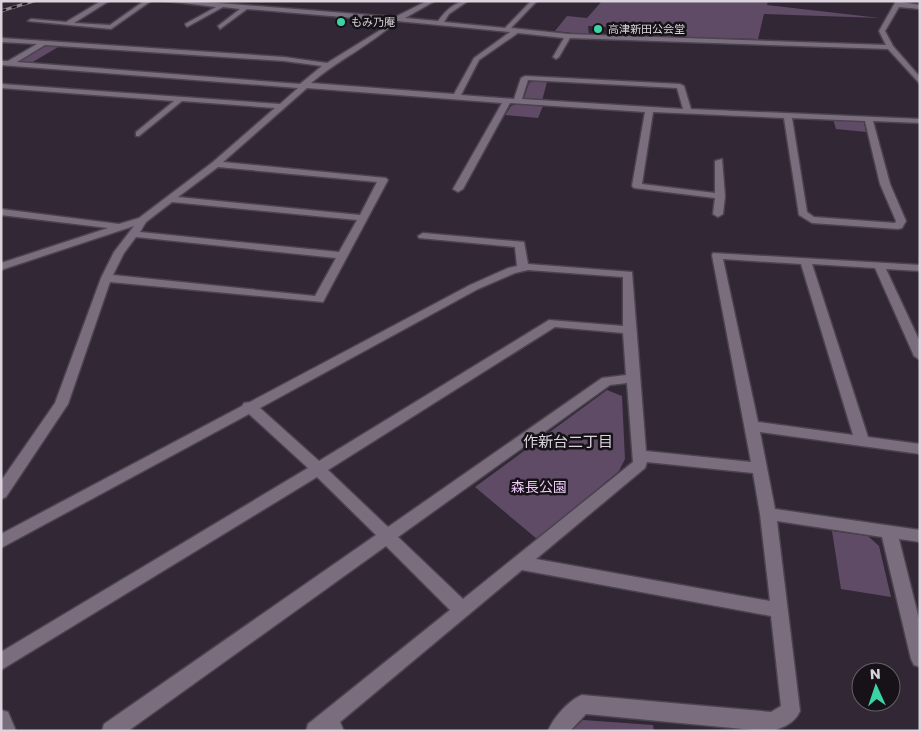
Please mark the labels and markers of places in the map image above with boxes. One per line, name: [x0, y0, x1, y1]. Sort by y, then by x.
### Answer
place label: もみ乃庵: [351, 14, 395, 30]
marker: もみ乃庵: [335, 16, 347, 28]
place label: 高津新田公会堂: [608, 21, 685, 37]
marker: 高津新田公会堂: [592, 23, 604, 35]

